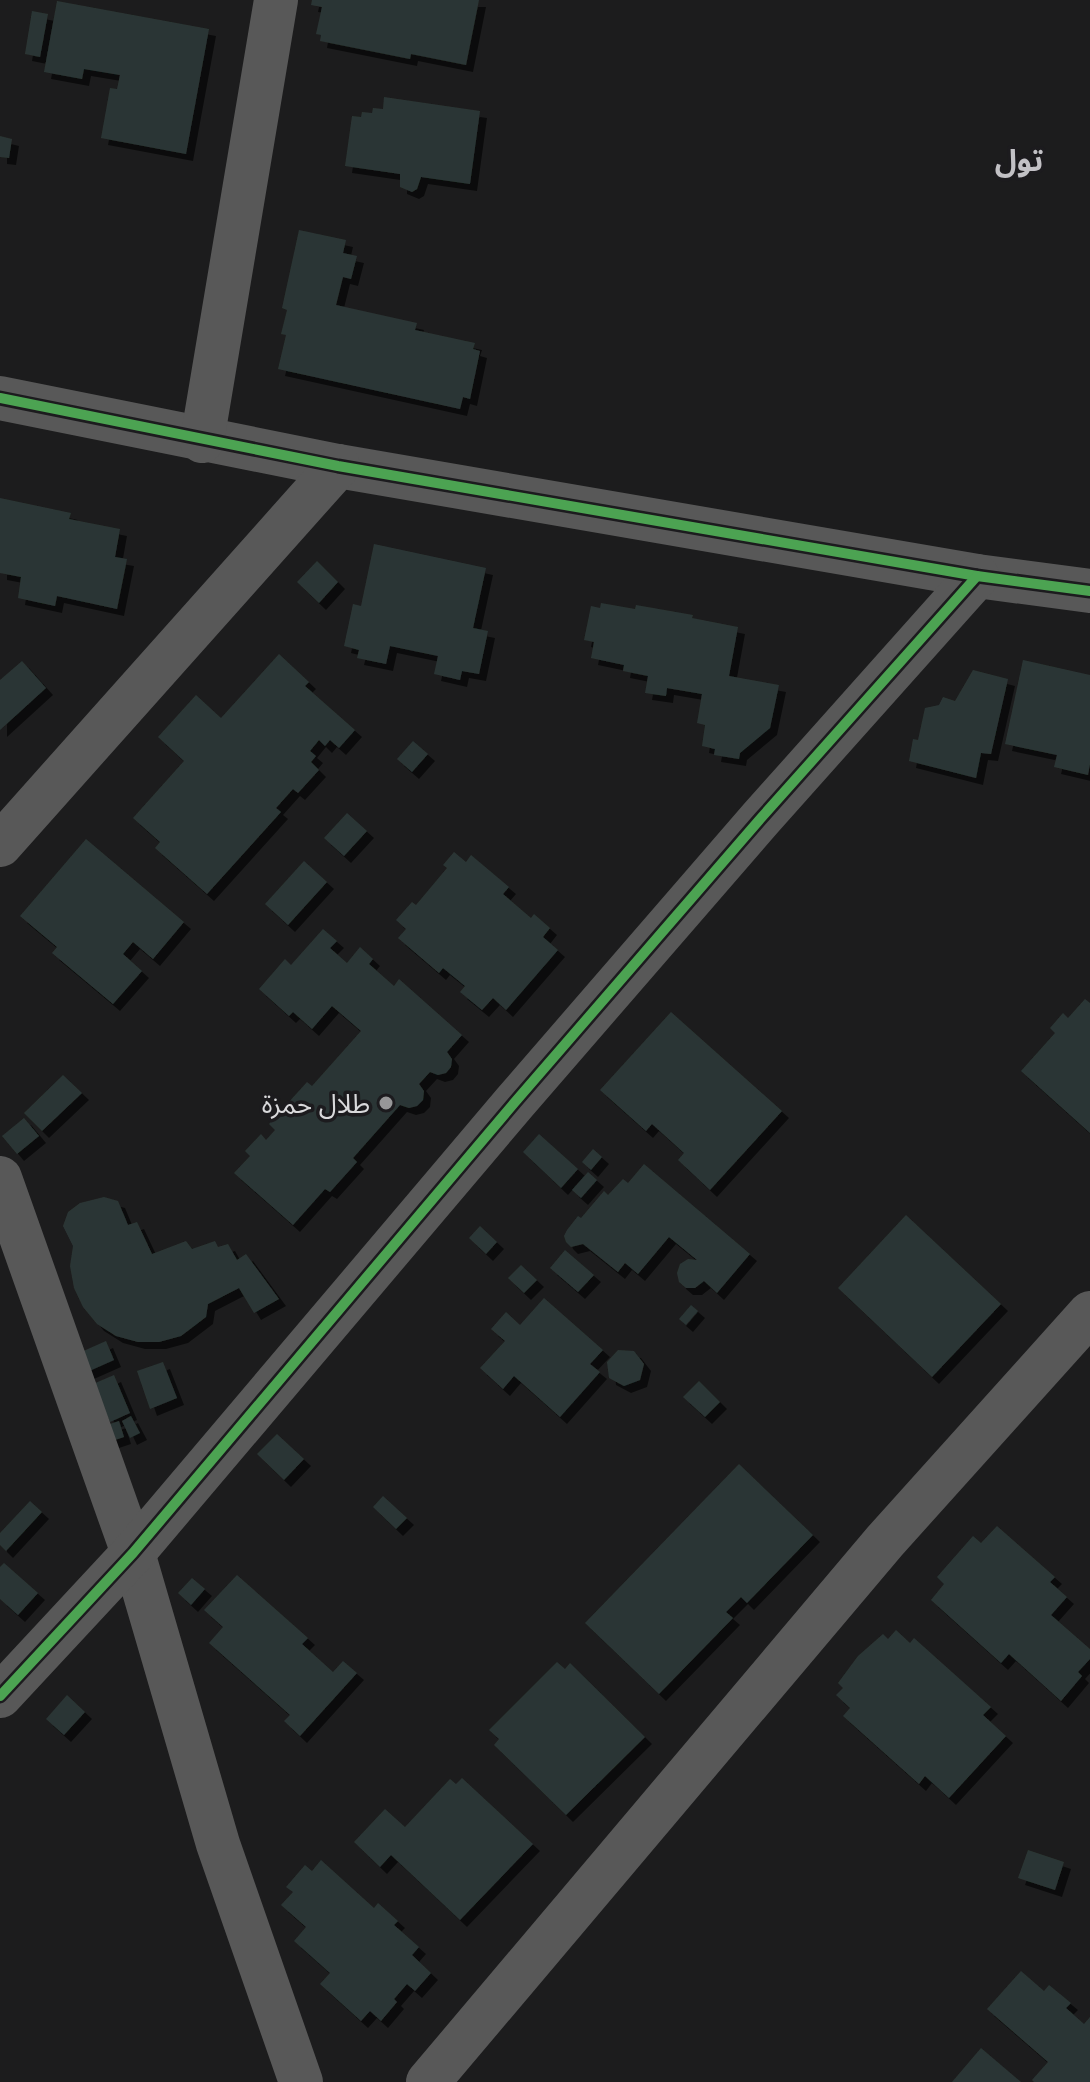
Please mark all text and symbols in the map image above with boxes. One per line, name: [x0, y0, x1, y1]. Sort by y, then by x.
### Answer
district label: تول: [995, 139, 1044, 180]
place label: طلال حمزة: [262, 1085, 370, 1121]
marker: طلال حمزة: [377, 1094, 395, 1112]

